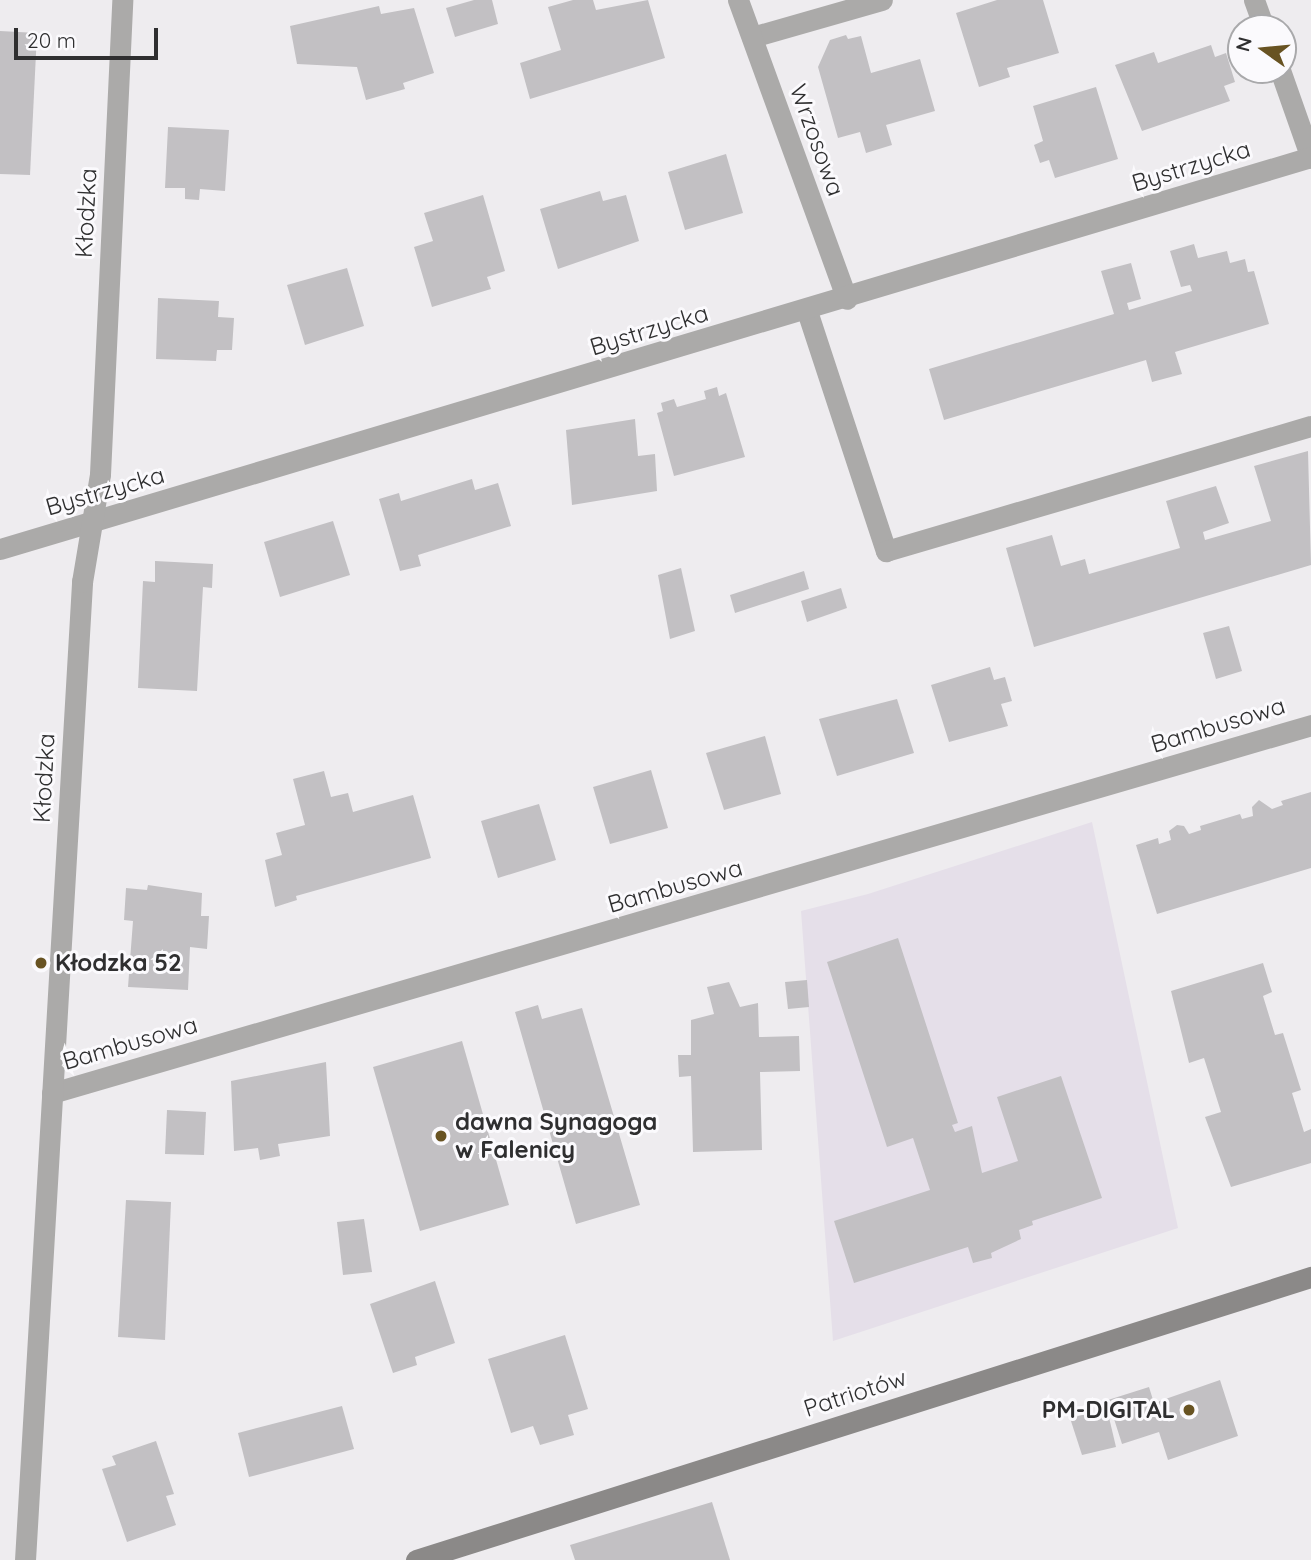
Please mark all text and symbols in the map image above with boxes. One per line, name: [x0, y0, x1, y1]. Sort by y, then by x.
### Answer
scale bar: [18, 14, 161, 58]
north arrow: [1227, 14, 1297, 84]
text: 20 m: [27, 27, 76, 53]
text: N: [1230, 34, 1257, 54]
street label: Wrzosowa: [784, 80, 850, 200]
street label: Bystrzycka: [1128, 134, 1254, 198]
street label: Kłodzka: [69, 168, 103, 258]
street label: Bystrzycka: [586, 298, 712, 362]
street label: Bystrzycka: [42, 460, 168, 522]
street label: Bambusowa: [1147, 691, 1289, 759]
street label: Kłodzka: [27, 733, 61, 823]
street label: Bambusowa: [604, 853, 746, 919]
place label: Kłodzka 52: [55, 949, 182, 977]
marker: Kłodzka 52: [33, 955, 49, 971]
street label: Bambusowa: [59, 1010, 201, 1076]
place label: dawna Synagoga w Falenicy: [455, 1108, 657, 1164]
marker: dawna Synagoga w Falenicy: [433, 1128, 449, 1144]
street label: Patriotów: [800, 1363, 910, 1423]
place label: PM-DIGITAL: [1042, 1396, 1175, 1424]
marker: PM-DIGITAL: [1181, 1402, 1197, 1418]

